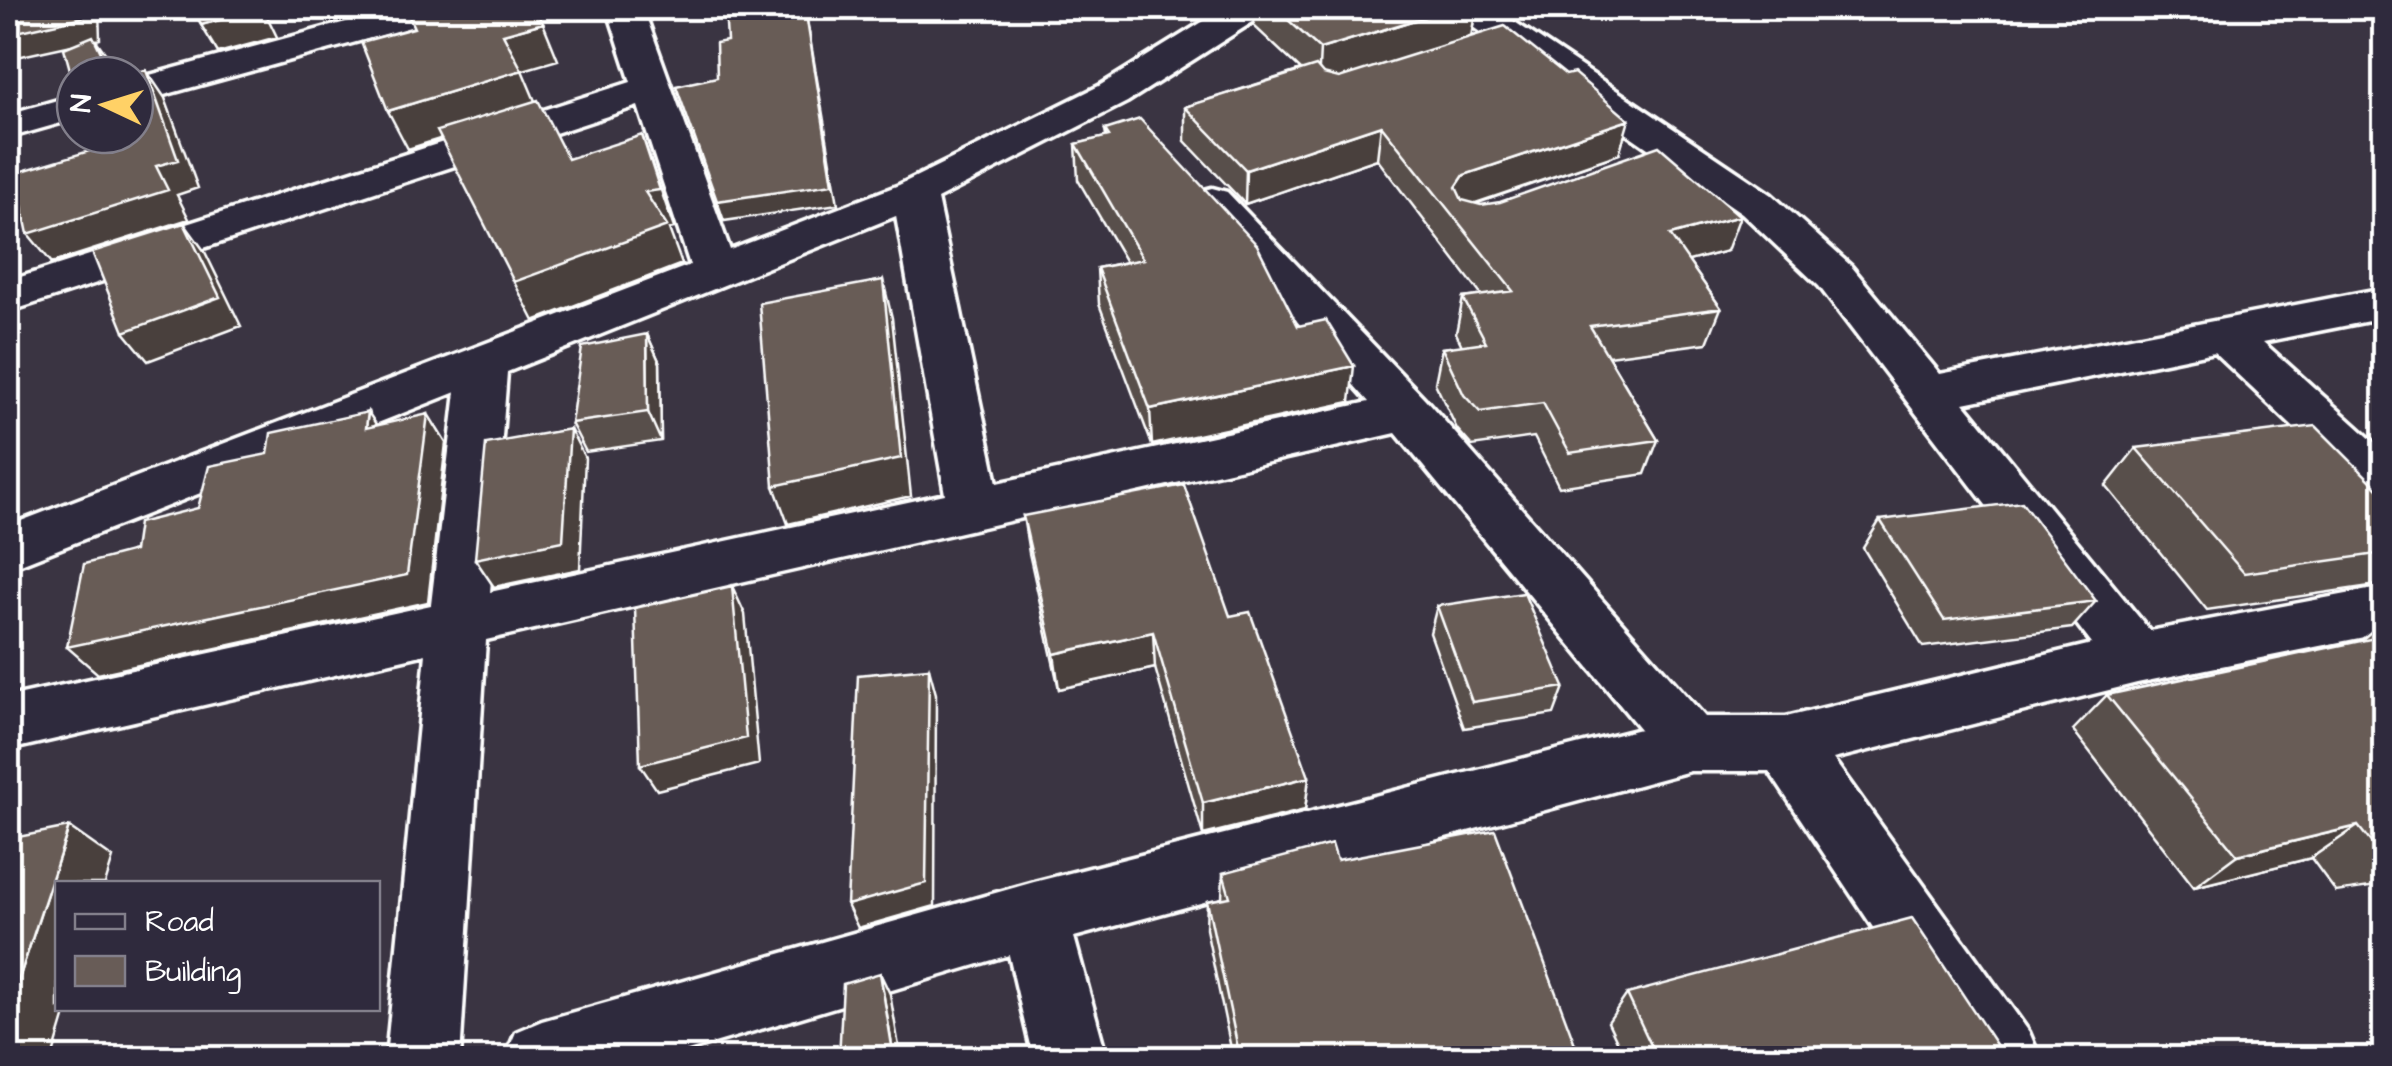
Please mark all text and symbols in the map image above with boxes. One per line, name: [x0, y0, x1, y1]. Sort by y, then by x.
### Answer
north arrow: [55, 55, 155, 155]
text: N: [61, 93, 102, 113]
legend: [55, 881, 380, 1011]
text: Road: [145, 901, 214, 943]
text: Building: [145, 951, 241, 994]

